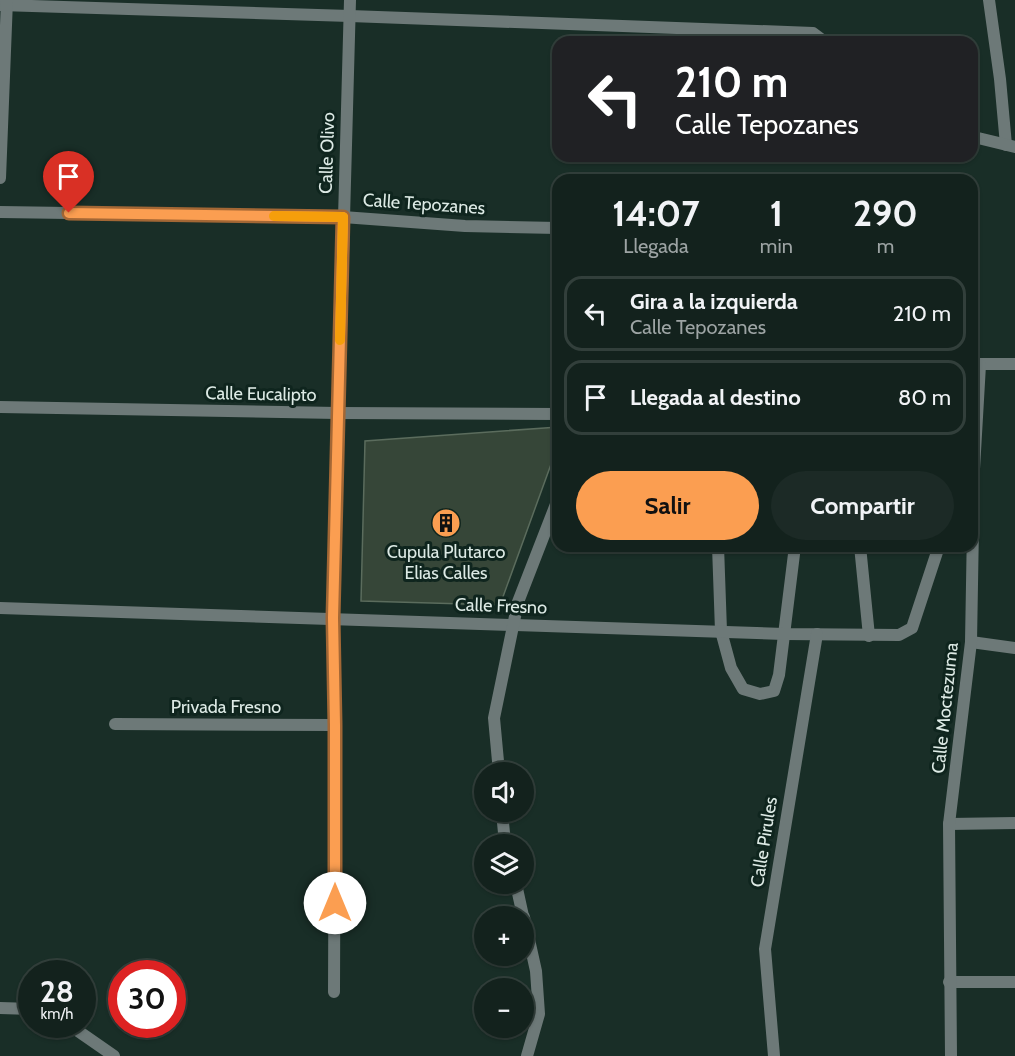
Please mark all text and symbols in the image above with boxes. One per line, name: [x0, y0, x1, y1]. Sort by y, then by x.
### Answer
text: 210 m: [675, 56, 788, 108]
icon: left: [576, 60, 654, 138]
text: Calle Tepozanes: [675, 108, 859, 141]
street label: Calle Olivo: [315, 112, 339, 194]
pin: [43, 151, 94, 213]
icon: arrive: [52, 160, 85, 193]
street label: Calle Tepozanes: [362, 189, 486, 219]
text: 14:07: [612, 191, 700, 235]
text: 1: [770, 191, 783, 235]
text: 290: [853, 191, 918, 235]
text: Llegada: [623, 234, 689, 258]
text: min: [760, 234, 793, 258]
text: m: [877, 234, 894, 258]
text: Gira a la izquierda: [630, 288, 798, 315]
icon: left: [579, 297, 612, 330]
text: 210 m: [893, 300, 951, 327]
text: Calle Tepozanes: [630, 315, 766, 339]
icon: arrive: [579, 381, 612, 414]
street label: Calle Eucalipto: [205, 382, 317, 406]
text: Llegada al destino: [630, 384, 801, 411]
text: 80 m: [898, 384, 951, 411]
button: Salir: [576, 471, 759, 540]
button: Compartir: [771, 471, 954, 540]
building icon: Cupula Plutarco Elias Calles: [430, 507, 462, 539]
place label: Cupula Plutarco Elias Calles: [387, 541, 505, 584]
street label: Calle Fresno: [455, 593, 547, 619]
street label: Calle Moctezuma: [927, 641, 963, 775]
street label: Privada Fresno: [171, 696, 281, 718]
map controls: [474, 762, 534, 1038]
button: sound: [474, 762, 534, 822]
street label: Calle Pirules: [746, 795, 782, 889]
button: layers: [474, 834, 534, 894]
position arrow: [303, 871, 367, 935]
button: +: [474, 906, 534, 966]
speed limit sign: 30: [108, 960, 186, 1038]
text: 28: [40, 973, 74, 1010]
button: −: [474, 978, 534, 1038]
text: km/h: [41, 1005, 73, 1023]

